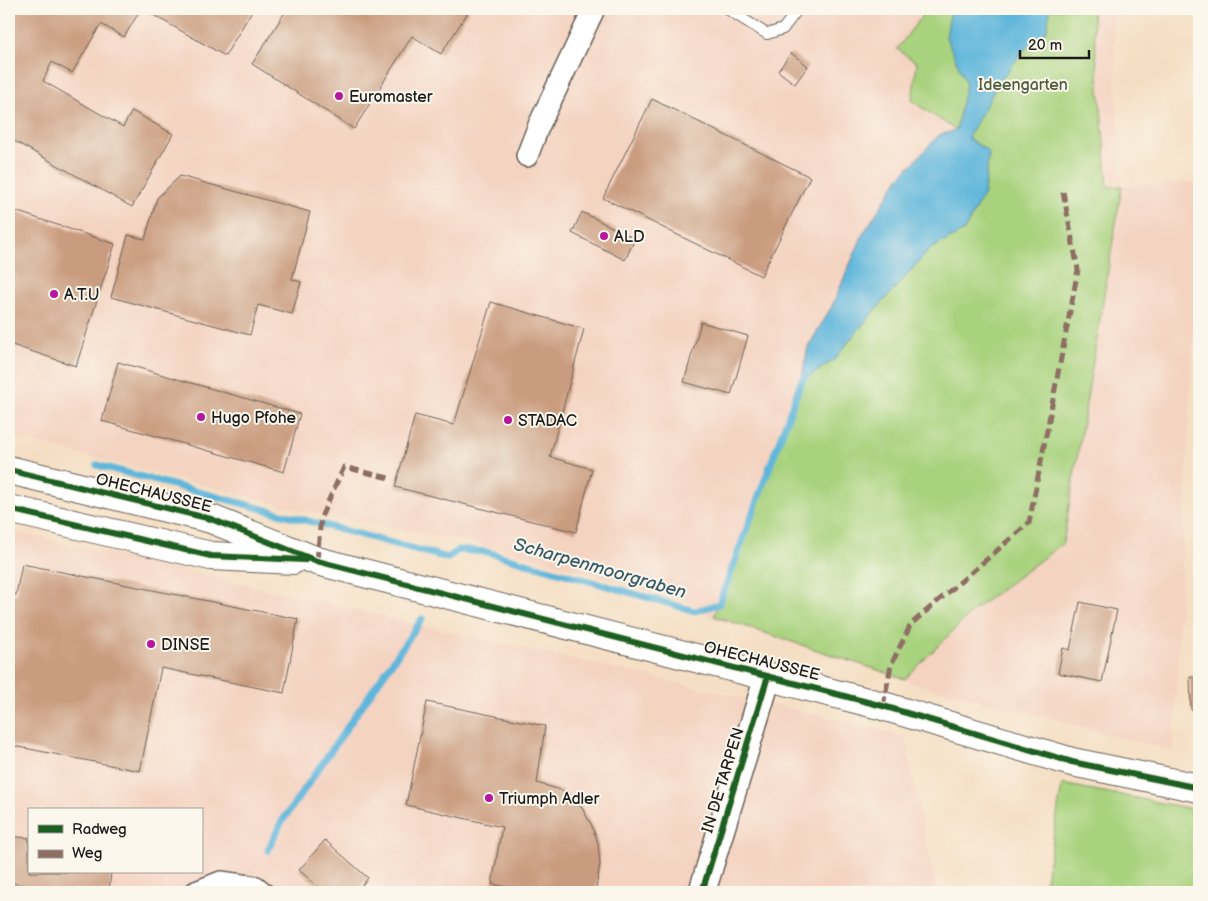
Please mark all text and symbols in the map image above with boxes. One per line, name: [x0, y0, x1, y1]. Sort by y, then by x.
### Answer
scale bar: [1020, 28, 1089, 60]
text: 20 m: [1028, 36, 1062, 55]
park label: Ideengarten: [978, 76, 1068, 95]
place label: Euromaster: [349, 88, 433, 107]
marker: Euromaster: [333, 90, 345, 102]
place label: ALD: [614, 228, 645, 247]
marker: ALD: [598, 230, 610, 242]
place label: A.T.U: [64, 286, 100, 305]
marker: A.T.U: [48, 288, 60, 300]
place label: Hugo Pfohe: [211, 409, 297, 428]
marker: Hugo Pfohe: [195, 411, 207, 423]
place label: STADAC: [518, 412, 577, 431]
marker: STADAC: [502, 414, 514, 426]
street label: OHECHAUSSEE: [94, 470, 214, 517]
water label: Scharpenmoorgraben: [511, 534, 689, 603]
place label: DINSE: [161, 636, 210, 655]
marker: DINSE: [145, 638, 157, 650]
street label: OHECHAUSSEE: [702, 638, 822, 685]
street label: IN DE TARPEN: [698, 725, 748, 835]
place label: Triumph Adler: [499, 790, 599, 809]
marker: Triumph Adler: [483, 792, 495, 804]
legend: [28, 808, 202, 874]
text: Radweg: [72, 820, 127, 839]
text: Weg: [72, 844, 102, 863]

